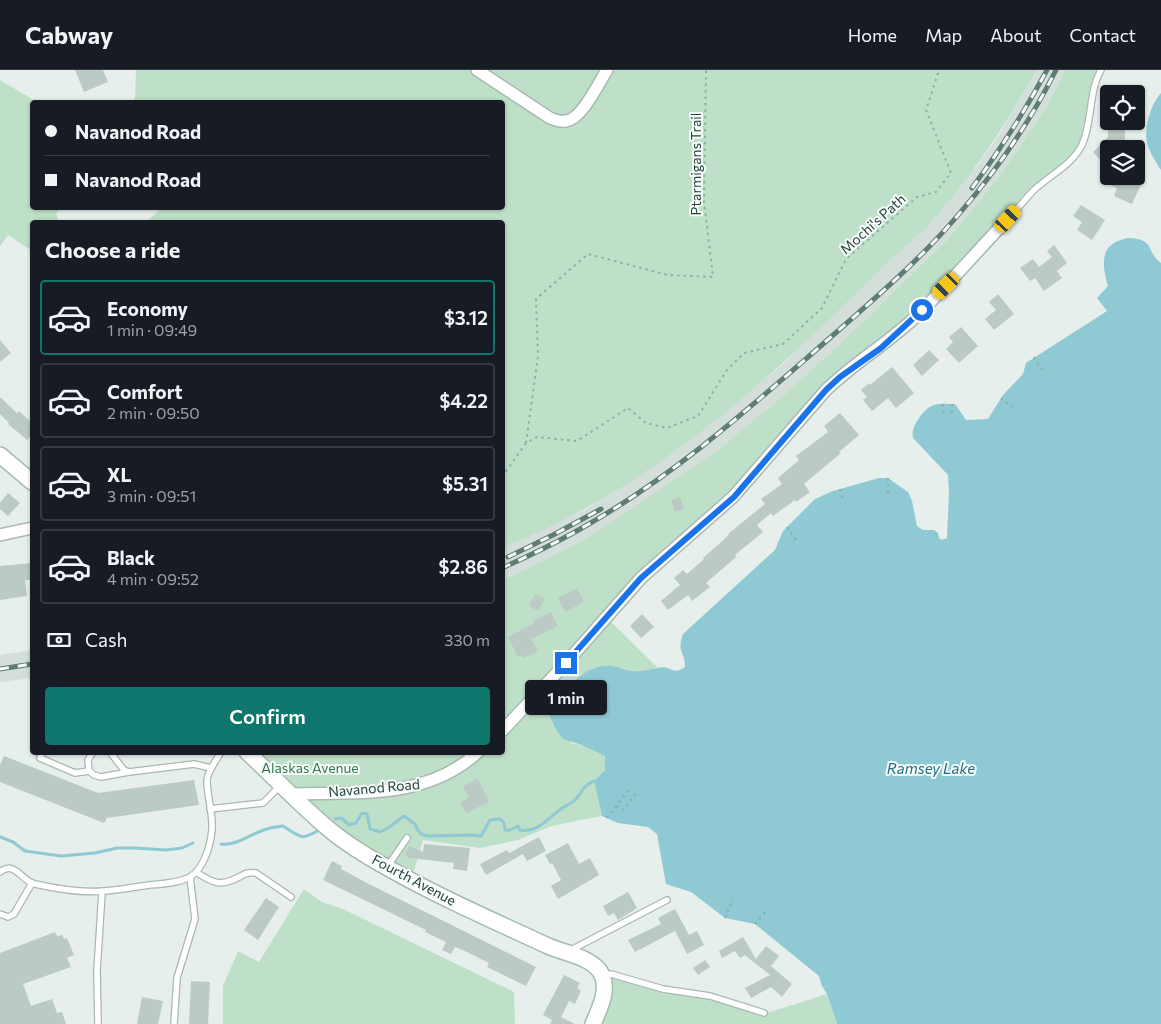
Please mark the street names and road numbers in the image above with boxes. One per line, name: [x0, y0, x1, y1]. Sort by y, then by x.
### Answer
street label: Ptarmigans Trail: [687, 113, 704, 215]
street label: Mochi's Path: [836, 190, 909, 257]
street label: Navanod Road: [327, 775, 420, 800]
street label: Fourth Avenue: [369, 850, 459, 909]

